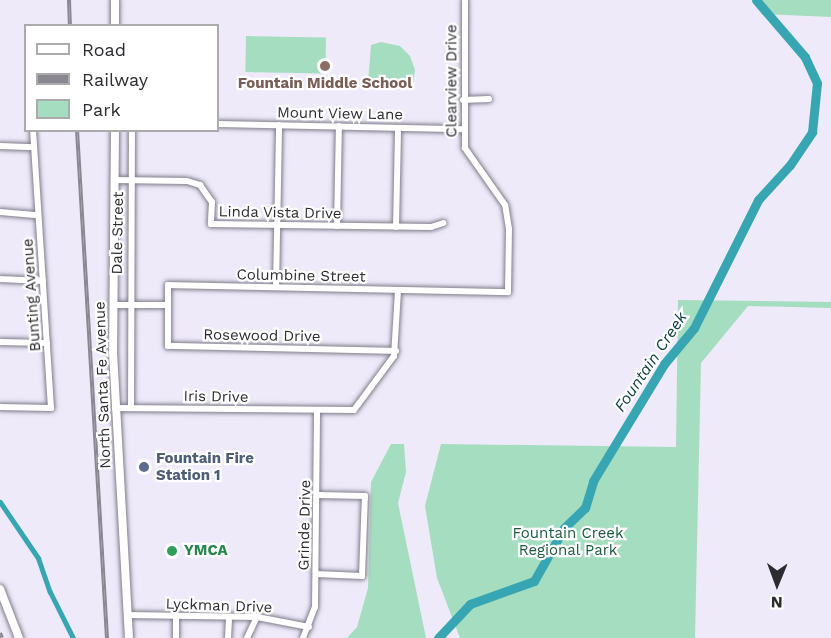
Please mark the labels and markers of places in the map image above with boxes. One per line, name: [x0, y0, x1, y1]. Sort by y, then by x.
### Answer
marker: Fountain Middle School: [318, 59, 332, 73]
place label: Fountain Middle School: [238, 75, 412, 93]
place label: Fountain Fire Station 1: [156, 449, 254, 484]
marker: Fountain Fire Station 1: [137, 460, 151, 474]
place label: YMCA: [184, 542, 228, 560]
marker: YMCA: [165, 544, 179, 558]

